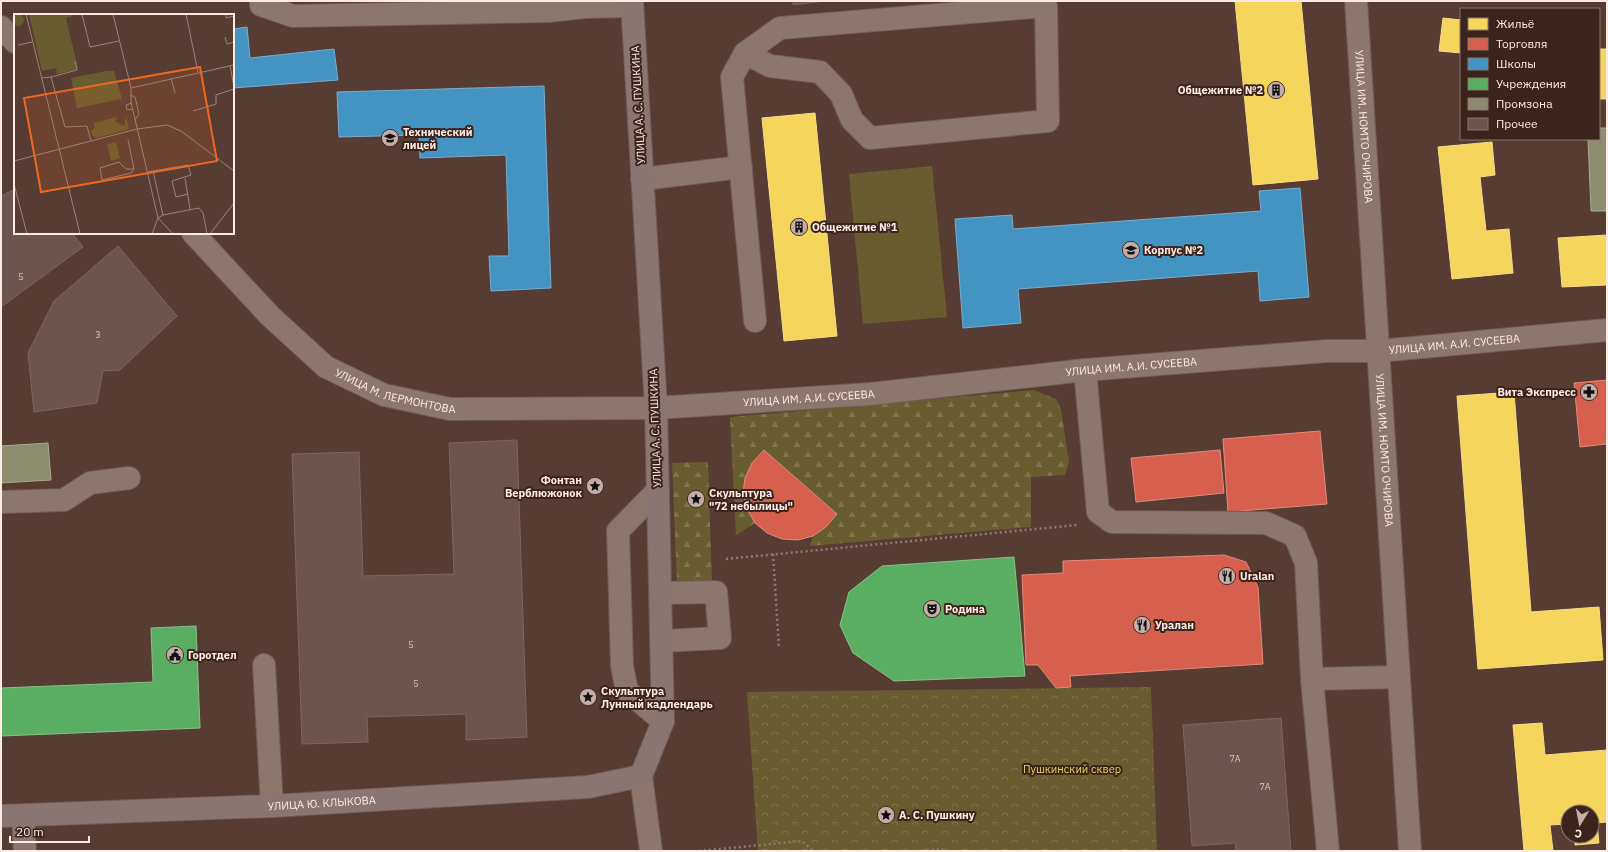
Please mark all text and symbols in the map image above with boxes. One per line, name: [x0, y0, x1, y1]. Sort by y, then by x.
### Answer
legend: [1460, 8, 1600, 140]
inset map: [14, 14, 234, 234]
text: Жильё: [1496, 16, 1535, 31]
text: Торговля: [1496, 36, 1547, 51]
street label: УЛИЦА А. С. ПУШКИНА: [628, 45, 648, 165]
street label: УЛИЦА ИМ. НОМТО ОЧИРОВА: [1352, 50, 1376, 204]
text: Школы: [1496, 56, 1536, 71]
text: Учреждения: [1496, 76, 1566, 91]
building icon: Общежитие №2: [1266, 80, 1286, 100]
place label: Общежитие №2: [1178, 83, 1263, 97]
text: Промзона: [1496, 96, 1553, 111]
text: Прочее: [1496, 116, 1538, 131]
place label: Технический лицей: [403, 125, 472, 152]
school or university icon: Технический лицей: [380, 128, 400, 148]
building icon: Общежитие №1: [789, 217, 809, 237]
place label: Общежитие №1: [812, 220, 898, 234]
school or university icon: Корпус №2: [1121, 240, 1141, 260]
place label: Корпус №2: [1144, 243, 1204, 257]
house number: 5: [18, 271, 24, 282]
house number: 3: [95, 329, 101, 340]
street label: УЛИЦА ИМ. А.И. СУСЕЕВА: [1388, 331, 1521, 357]
street label: УЛИЦА ИМ. А.И. СУСЕЕВА: [1065, 354, 1197, 379]
street label: УЛИЦА М. ЛЕРМОНТОВА: [333, 365, 456, 416]
street label: УЛИЦА А. С. ПУШКИНА: [646, 368, 664, 488]
street label: УЛИЦА ИМ. НОМТО ОЧИРОВА: [1373, 373, 1396, 527]
pharmacy icon: Вита Экспресс: [1579, 382, 1599, 402]
place label: Вита Экспресс: [1498, 385, 1576, 399]
street label: УЛИЦА ИМ. А.И. СУСЕЕВА: [743, 387, 875, 409]
place label: Фонтан Верблюжонок: [505, 473, 582, 500]
place icon: Фонтан Верблюжонок: [585, 476, 605, 496]
place label: Скульптура "72 небылицы": [709, 486, 793, 513]
place icon: Скульптура "72 небылицы": [686, 489, 706, 509]
restaurant icon: Uralan: [1217, 566, 1237, 586]
place label: Uralan: [1240, 569, 1274, 583]
theatre icon: Родина: [922, 599, 942, 619]
place label: Родина: [945, 602, 985, 616]
restaurant icon: Уралан: [1132, 615, 1152, 635]
place label: Уралан: [1155, 618, 1194, 632]
house number: 5: [408, 639, 414, 650]
public building icon: Горотдел: [165, 645, 185, 665]
place label: Горотдел: [188, 648, 237, 662]
house number: 5: [413, 678, 419, 689]
place label: Скульптура Лунный кадлендарь: [601, 684, 713, 711]
place icon: Скульптура Лунный кадлендарь: [578, 687, 598, 707]
house number: 7А: [1229, 753, 1241, 764]
park label: Пушкинский сквер: [1023, 762, 1121, 776]
house number: 7А: [1259, 781, 1271, 792]
street label: УЛИЦА Ю. КЛЫКОВА: [267, 793, 376, 813]
north arrow: [1560, 804, 1600, 844]
place icon: А. С. Пушкину: [876, 805, 896, 825]
place label: А. С. Пушкину: [899, 808, 975, 822]
scale bar: [10, 818, 89, 844]
text: 20 m: [16, 824, 44, 839]
text: С: [1574, 826, 1583, 841]

